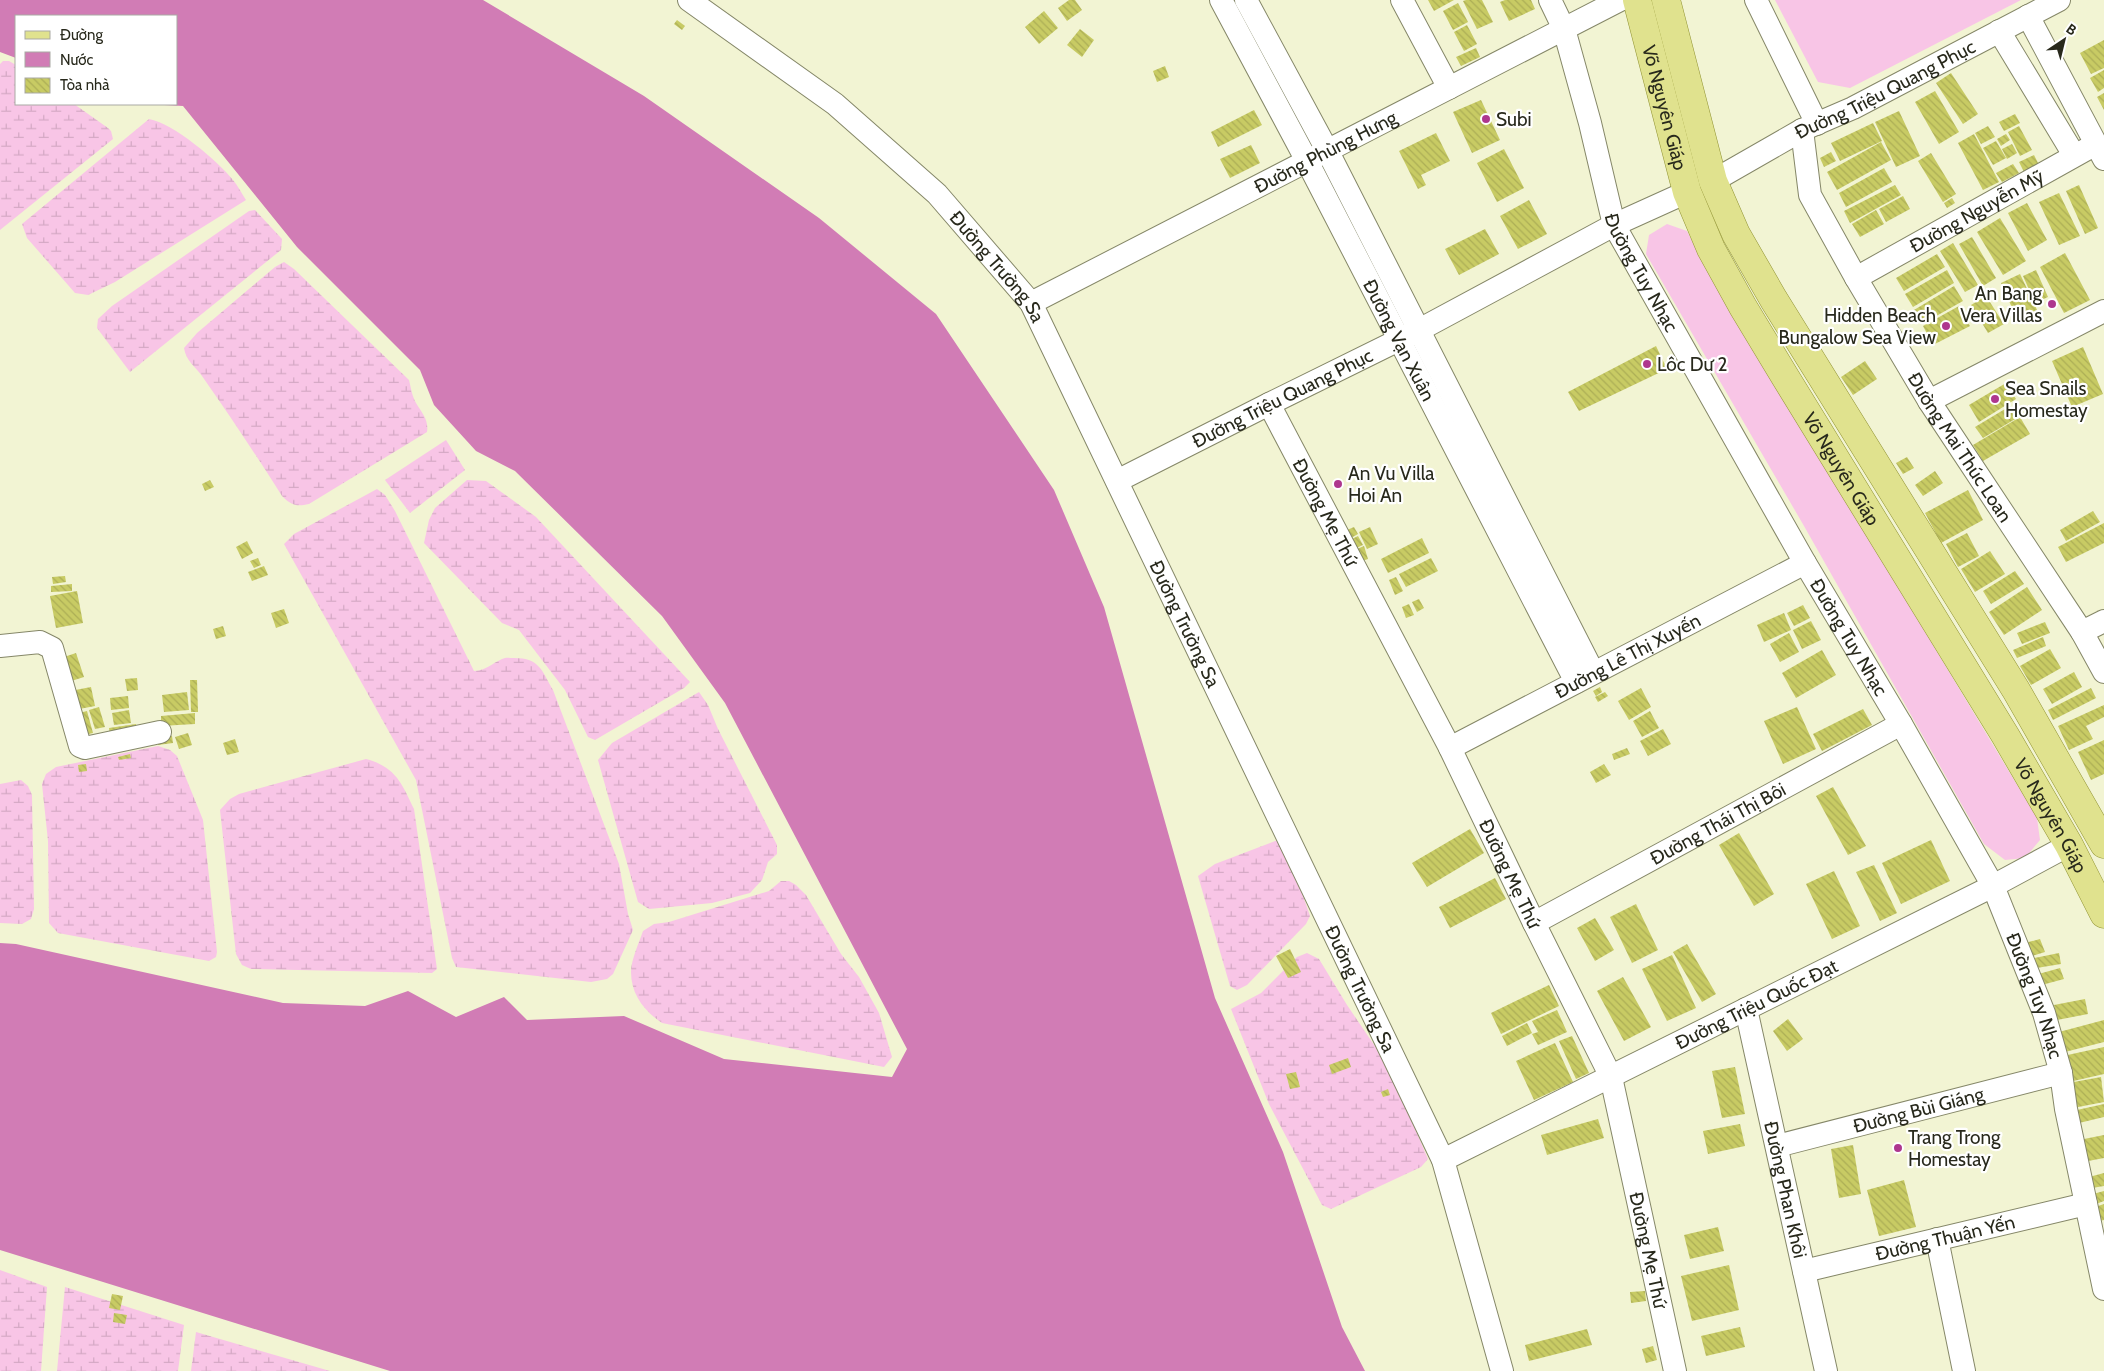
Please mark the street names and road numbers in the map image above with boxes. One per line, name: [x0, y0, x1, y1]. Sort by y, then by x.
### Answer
street label: Đường Triệu Quang Phục: [1790, 34, 1979, 143]
street label: Võ Nguyên Giáp: [1638, 43, 1692, 172]
street label: Đường Phùng Hưng: [1250, 105, 1401, 198]
street label: Đường Nguyễn Mỹ: [1905, 164, 2048, 257]
street label: Đường Trường Sa: [945, 206, 1050, 326]
street label: Đường Tuy Nhạc: [1600, 211, 1684, 336]
street label: Đường Vạn Xuân: [1358, 275, 1440, 405]
street label: Đường Triệu Quang Phục: [1188, 343, 1377, 453]
street label: Đường Mai Thúc Loan: [1903, 368, 2017, 526]
street label: Võ Nguyên Giáp: [1798, 408, 1885, 529]
street label: Đường Mẹ Thứ: [1288, 454, 1364, 571]
street label: Đường Trường Sa: [1145, 556, 1225, 691]
street label: Đường Tuy Nhạc: [1805, 574, 1893, 700]
street label: Đường Lê Thị Xuyến: [1551, 608, 1704, 703]
street label: Võ Nguyên Giáp: [2009, 754, 2093, 877]
street label: Đường Thái Thị Bôi: [1646, 777, 1790, 869]
street label: Đường Mẹ Thứ: [1474, 815, 1547, 934]
street label: Đường Trường Sa: [1320, 921, 1401, 1056]
street label: Đường Tuy Nhạc: [2001, 929, 2068, 1061]
street label: Đường Triệu Quốc Đạt: [1671, 954, 1842, 1054]
street label: Đường Bùi Giáng: [1851, 1082, 1987, 1137]
street label: Đường Phan Khôi: [1760, 1119, 1812, 1260]
street label: Đường Mẹ Thứ: [1625, 1190, 1673, 1312]
street label: Đường Thuận Yến: [1873, 1210, 2017, 1265]

